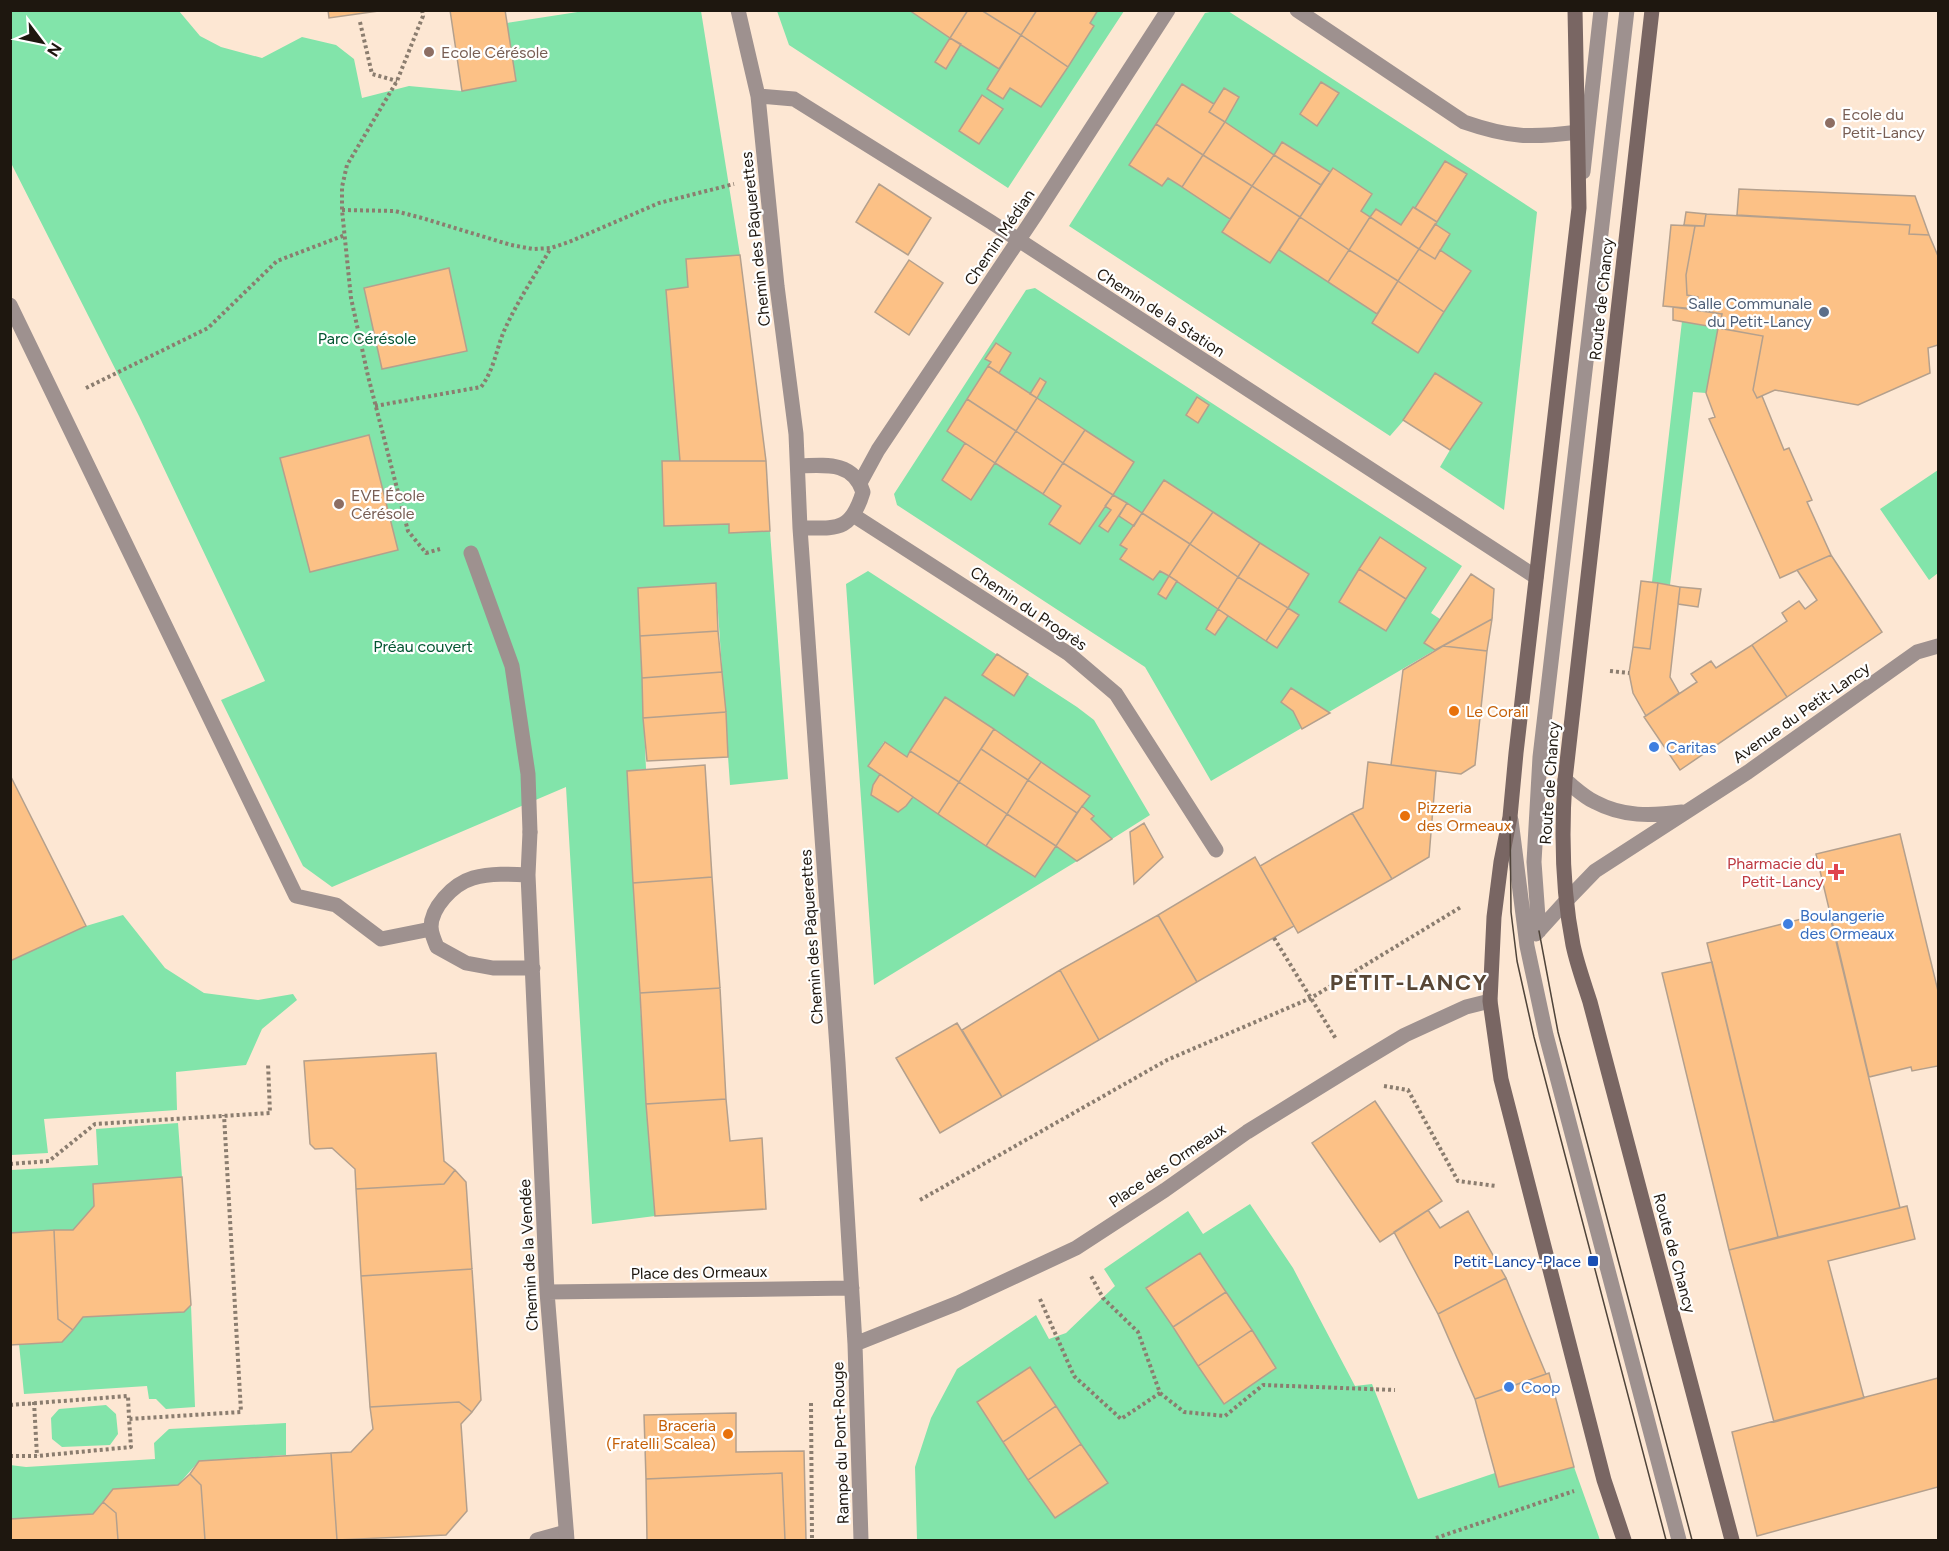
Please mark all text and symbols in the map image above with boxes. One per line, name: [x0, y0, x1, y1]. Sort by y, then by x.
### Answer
north arrow: [12, 12, 72, 72]
text: N: [43, 39, 66, 60]
place label: Ecole Cérésole: [441, 43, 548, 62]
marker: Ecole Cérésole: [422, 45, 436, 59]
place label: Ecole du Petit-Lancy: [1842, 105, 1925, 142]
marker: Ecole du Petit-Lancy: [1823, 116, 1837, 130]
street label: Chemin des Pâquerettes: [737, 151, 774, 327]
street label: Chemin Médian: [960, 186, 1039, 289]
street label: Route de Chancy: [1586, 236, 1617, 361]
street label: Chemin de la Station: [1093, 264, 1228, 361]
place label: Salle Communale du Petit-Lancy: [1688, 294, 1813, 331]
marker: Salle Communale du Petit-Lancy: [1817, 305, 1831, 319]
park label: Parc Cérésole: [318, 329, 417, 348]
place label: EVE École Cérésole: [351, 486, 425, 523]
marker: EVE École Cérésole: [332, 497, 346, 511]
street label: Chemin du Progrès: [967, 562, 1091, 654]
park label: Préau couvert: [373, 637, 473, 656]
street label: Avenue du Petit-Lancy: [1729, 658, 1874, 767]
place label: Le Corail: [1466, 702, 1529, 721]
marker: Le Corail: [1447, 704, 1461, 718]
street label: Route de Chancy: [1536, 720, 1563, 845]
place label: Caritas: [1666, 738, 1716, 757]
marker: Caritas: [1647, 740, 1661, 754]
place label: Pizzeria des Ormeaux: [1417, 798, 1512, 835]
marker: Pizzeria des Ormeaux: [1398, 809, 1412, 823]
street label: Chemin des Pâquerettes: [796, 849, 827, 1025]
place label: Pharmacie du Petit-Lancy: [1727, 854, 1825, 891]
marker: Pharmacie du Petit-Lancy: [1829, 865, 1843, 879]
place label: Boulangerie des Ormeaux: [1800, 906, 1895, 943]
marker: Boulangerie des Ormeaux: [1781, 917, 1795, 931]
district label: PETIT-LANCY: [1330, 969, 1488, 996]
street label: Place des Ormeaux: [1105, 1119, 1230, 1212]
street label: Chemin de la Vendée: [515, 1178, 542, 1331]
street label: Route de Chancy: [1649, 1191, 1700, 1316]
place label: Petit-Lancy-Place: [1453, 1252, 1581, 1271]
marker: Petit-Lancy-Place: [1586, 1254, 1600, 1268]
street label: Place des Ormeaux: [631, 1262, 768, 1283]
street label: Rampe du Pont-Rouge: [828, 1361, 853, 1525]
place label: Coop: [1521, 1378, 1561, 1397]
marker: Coop: [1502, 1380, 1516, 1394]
place label: Braceria (Fratelli Scalea): [606, 1416, 716, 1453]
marker: Braceria (Fratelli Scalea): [721, 1427, 735, 1441]

